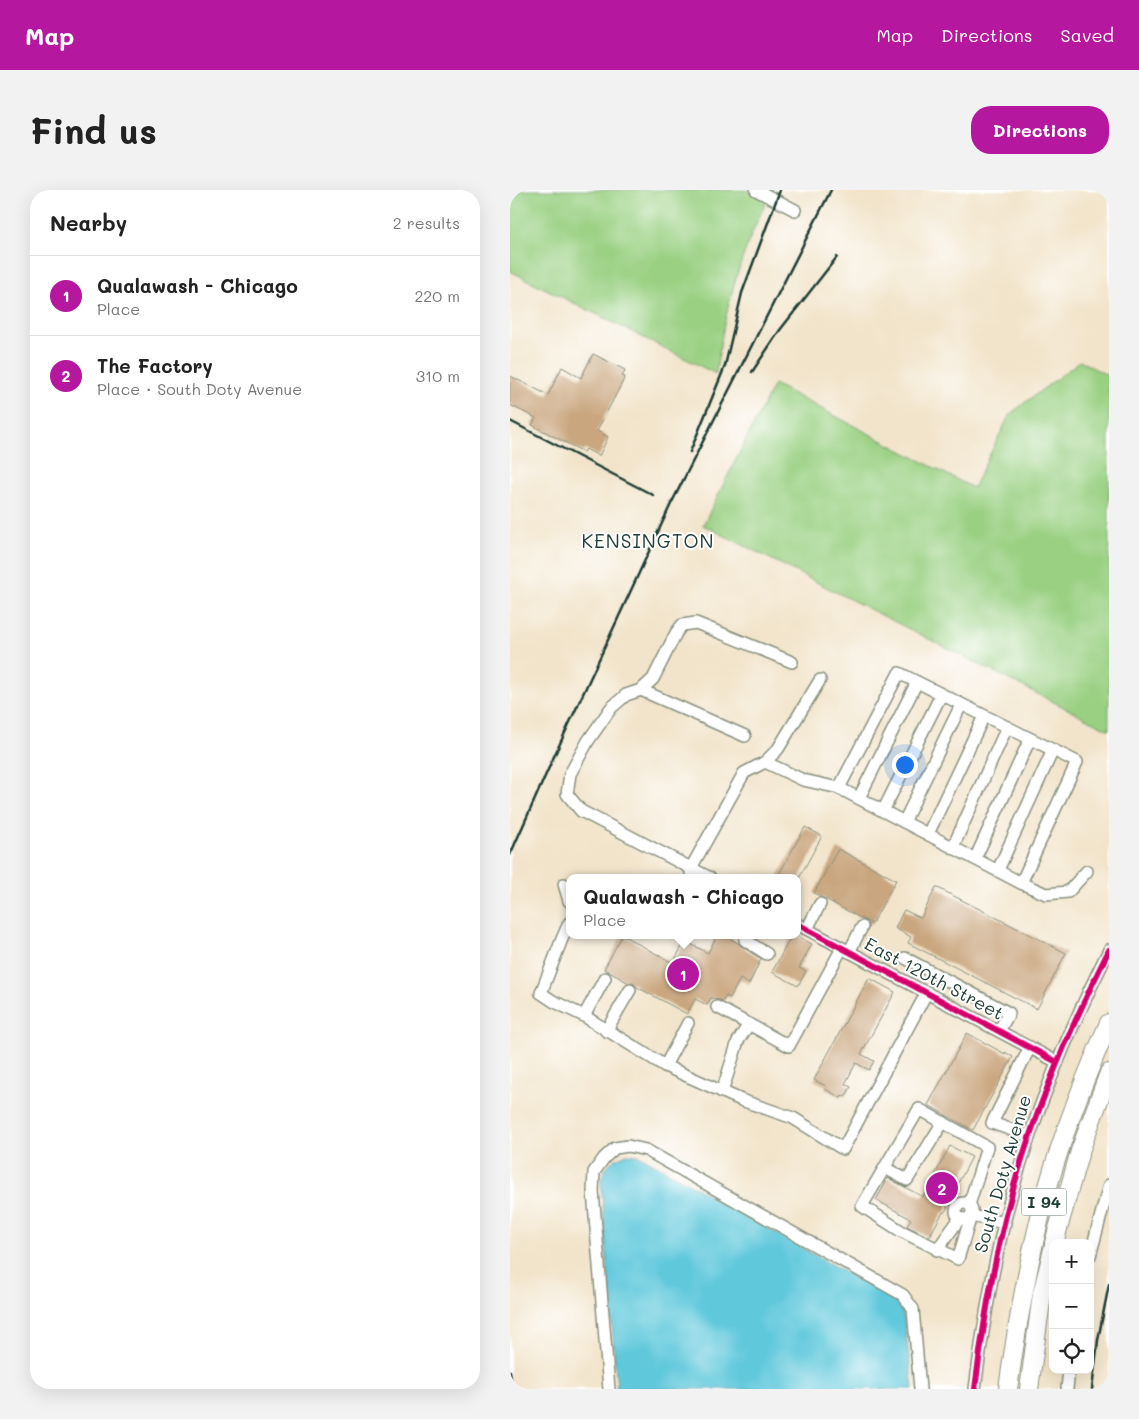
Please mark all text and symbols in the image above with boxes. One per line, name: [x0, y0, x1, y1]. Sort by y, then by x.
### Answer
text: Map: [25, 20, 74, 51]
text: Map: [876, 23, 913, 47]
text: Directions: [941, 23, 1033, 47]
text: Saved: [1061, 23, 1114, 47]
button: Directions: [971, 106, 1109, 154]
text: Find us: [30, 107, 157, 153]
text: Nearby: [50, 209, 127, 236]
text: 2 results: [393, 212, 460, 233]
text: Qualawash - Chicago: [97, 273, 298, 298]
text: 1: [62, 285, 70, 306]
text: 220 m: [414, 285, 460, 306]
text: Place: [97, 298, 140, 319]
text: The Factory: [97, 353, 213, 378]
text: 2: [62, 365, 70, 386]
text: 310 m: [416, 365, 460, 386]
text: Place · South Doty Avenue: [97, 378, 302, 399]
district label: KENSINGTON: [581, 528, 715, 553]
your location: [892, 752, 918, 778]
popup: [566, 874, 801, 939]
text: Qualawash - Chicago: [583, 884, 784, 909]
text: Place: [583, 909, 626, 930]
street label: East 120th Street: [861, 931, 1008, 1025]
pin: 1: [667, 955, 699, 993]
street label: South Doty Avenue: [968, 1092, 1036, 1255]
pin: 2: [926, 1169, 958, 1207]
road number: I 94: [1022, 1189, 1066, 1216]
map controls: [1049, 1239, 1094, 1374]
button: +: [1049, 1239, 1094, 1284]
button: −: [1049, 1284, 1094, 1329]
button: locate: [1049, 1329, 1094, 1374]

